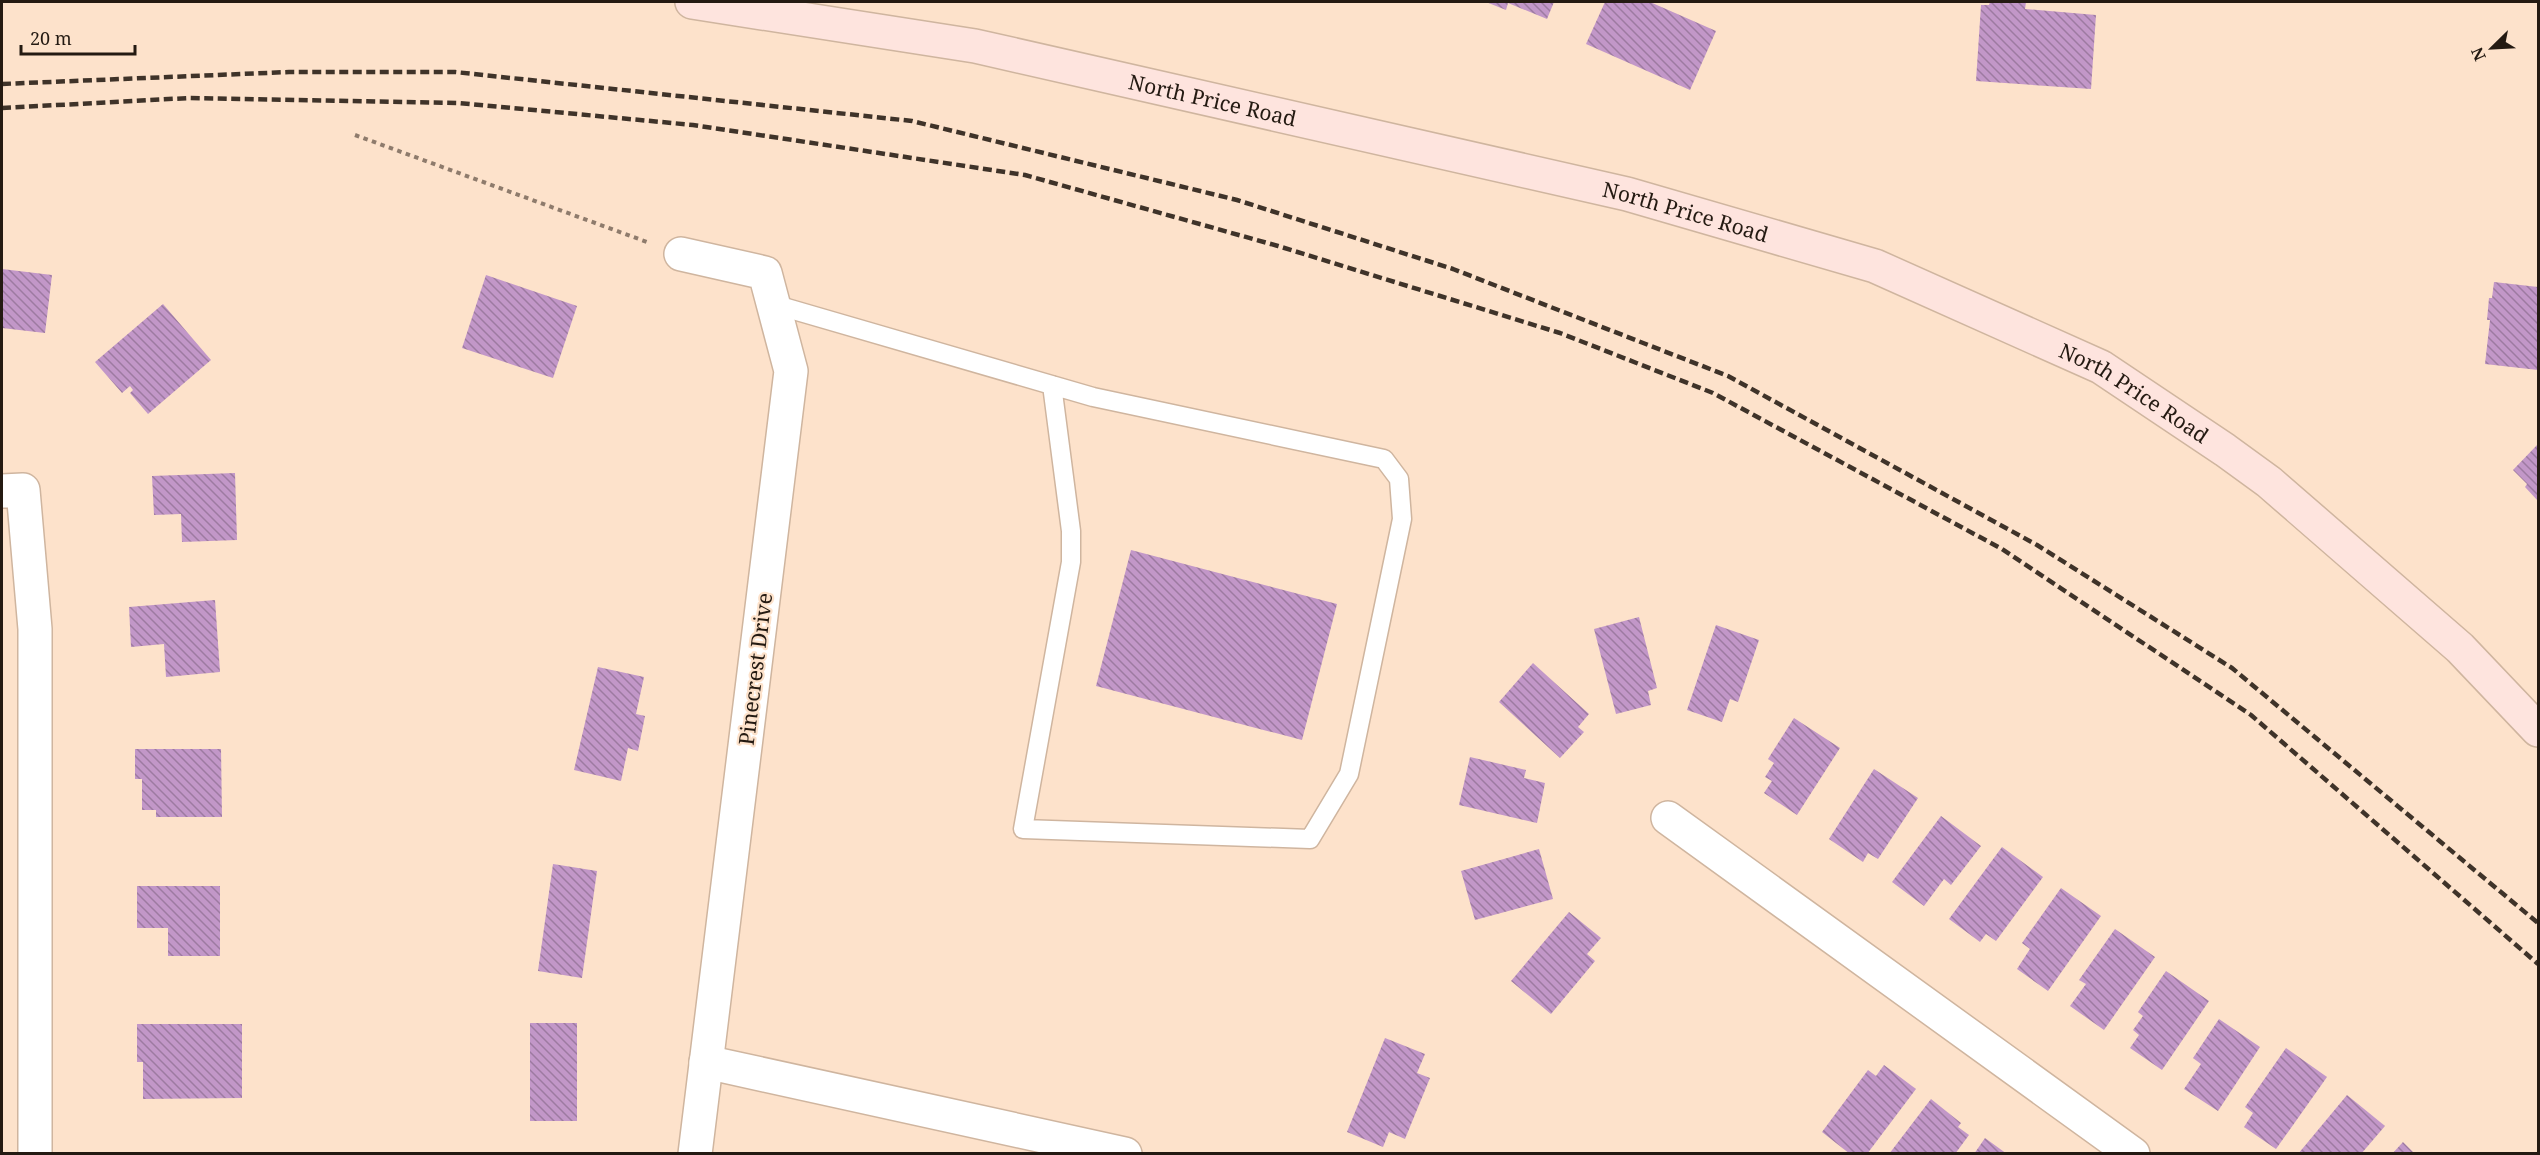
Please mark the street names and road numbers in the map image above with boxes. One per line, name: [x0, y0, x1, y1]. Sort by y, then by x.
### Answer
street label: North Price Road: [1126, 67, 1299, 133]
street label: North Price Road: [1600, 175, 1772, 248]
street label: North Price Road: [2055, 336, 2214, 449]
street label: Pinecrest Drive: [732, 591, 778, 747]

